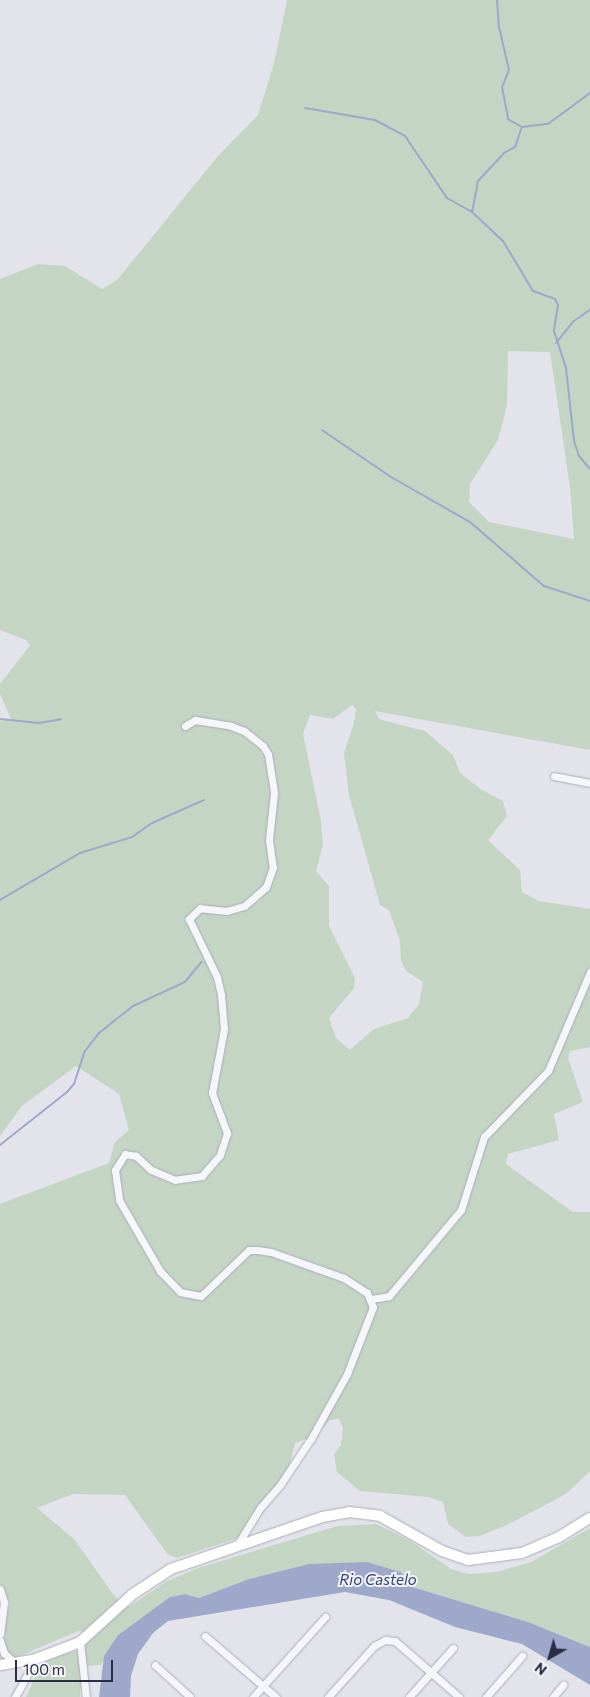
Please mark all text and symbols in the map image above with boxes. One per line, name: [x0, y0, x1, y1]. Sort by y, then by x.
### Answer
water label: Rio Castelo: [339, 1571, 417, 1589]
north arrow: [525, 1632, 575, 1682]
scale bar: [18, 1650, 115, 1682]
text: N: [531, 1659, 550, 1679]
text: 100 m: [23, 1660, 65, 1678]

